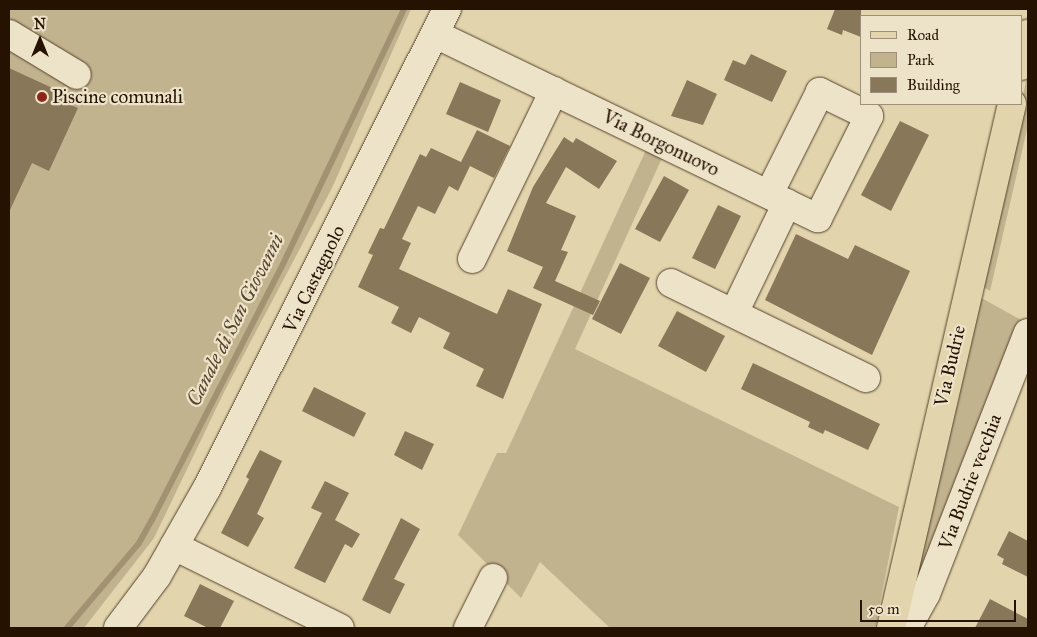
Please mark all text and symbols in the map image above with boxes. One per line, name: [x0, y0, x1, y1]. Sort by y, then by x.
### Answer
north arrow: [15, 15, 65, 65]
legend: [860, 15, 1022, 105]
text: N: [34, 16, 46, 33]
text: Road: [907, 26, 939, 44]
text: Park: [907, 51, 934, 69]
text: Building: [907, 76, 960, 94]
place label: Piscine comunali: [52, 86, 183, 108]
marker: Piscine comunali: [36, 91, 48, 103]
street label: Via Borgonuovo: [599, 105, 723, 181]
street label: Via Castagnolo: [278, 222, 350, 336]
water label: Canale di San Giovanni: [181, 230, 289, 410]
street label: Via Budrie: [930, 323, 970, 409]
street label: Via Budrie vecchia: [934, 411, 1006, 553]
scale bar: [862, 590, 1018, 622]
text: 50 m: [868, 600, 900, 618]

